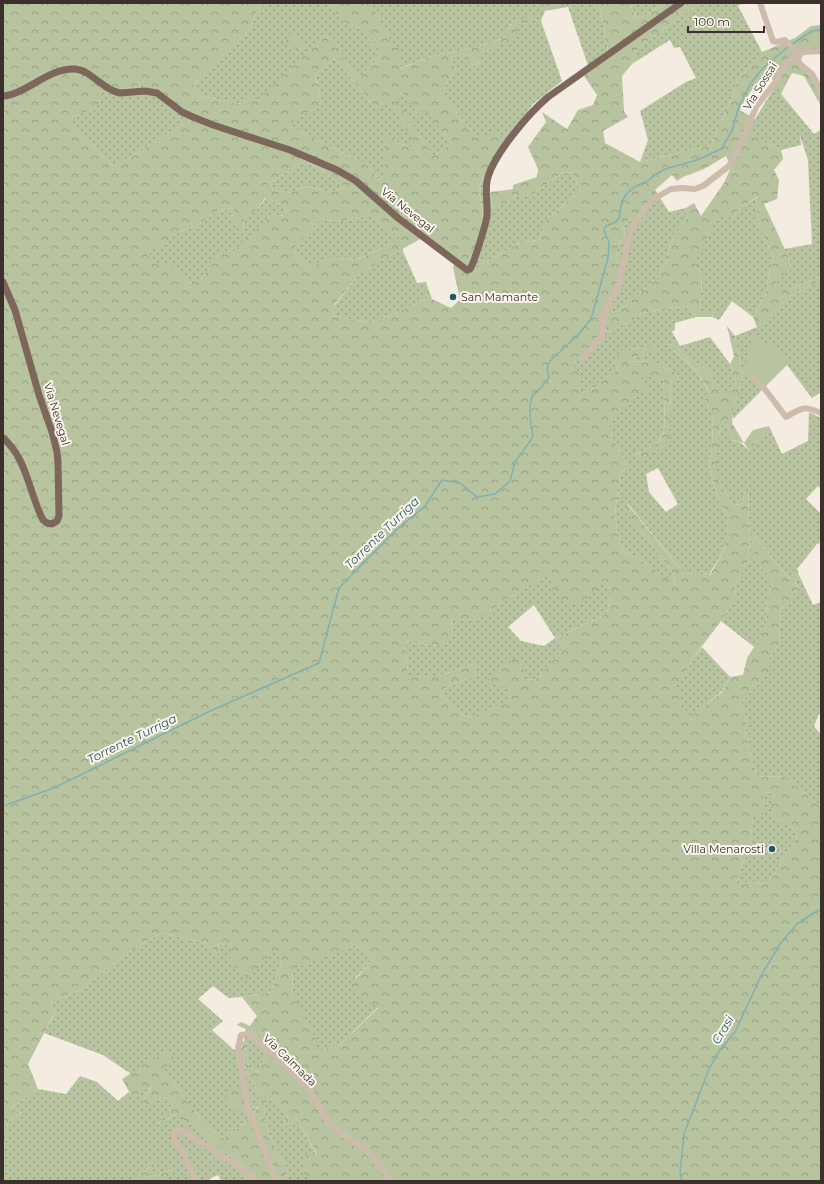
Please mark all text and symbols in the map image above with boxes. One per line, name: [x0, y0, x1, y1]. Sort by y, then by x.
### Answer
scale bar: [688, 8, 764, 34]
text: 100 m: [694, 14, 730, 29]
street label: Via Sossai: [740, 60, 780, 112]
street label: Via Nevegal: [378, 184, 438, 236]
place label: San Mamante: [461, 290, 538, 304]
marker: San Mamante: [448, 292, 458, 302]
street label: Via Nevegal: [41, 381, 73, 447]
water label: Torrente Turriga: [341, 493, 422, 572]
water label: Torrente Turriga: [85, 710, 179, 767]
place label: Villa Menarosti: [683, 842, 764, 856]
marker: Villa Menarosti: [767, 844, 777, 854]
water label: Crasi: [708, 1012, 737, 1047]
street label: Via Calmada: [260, 1031, 320, 1089]

